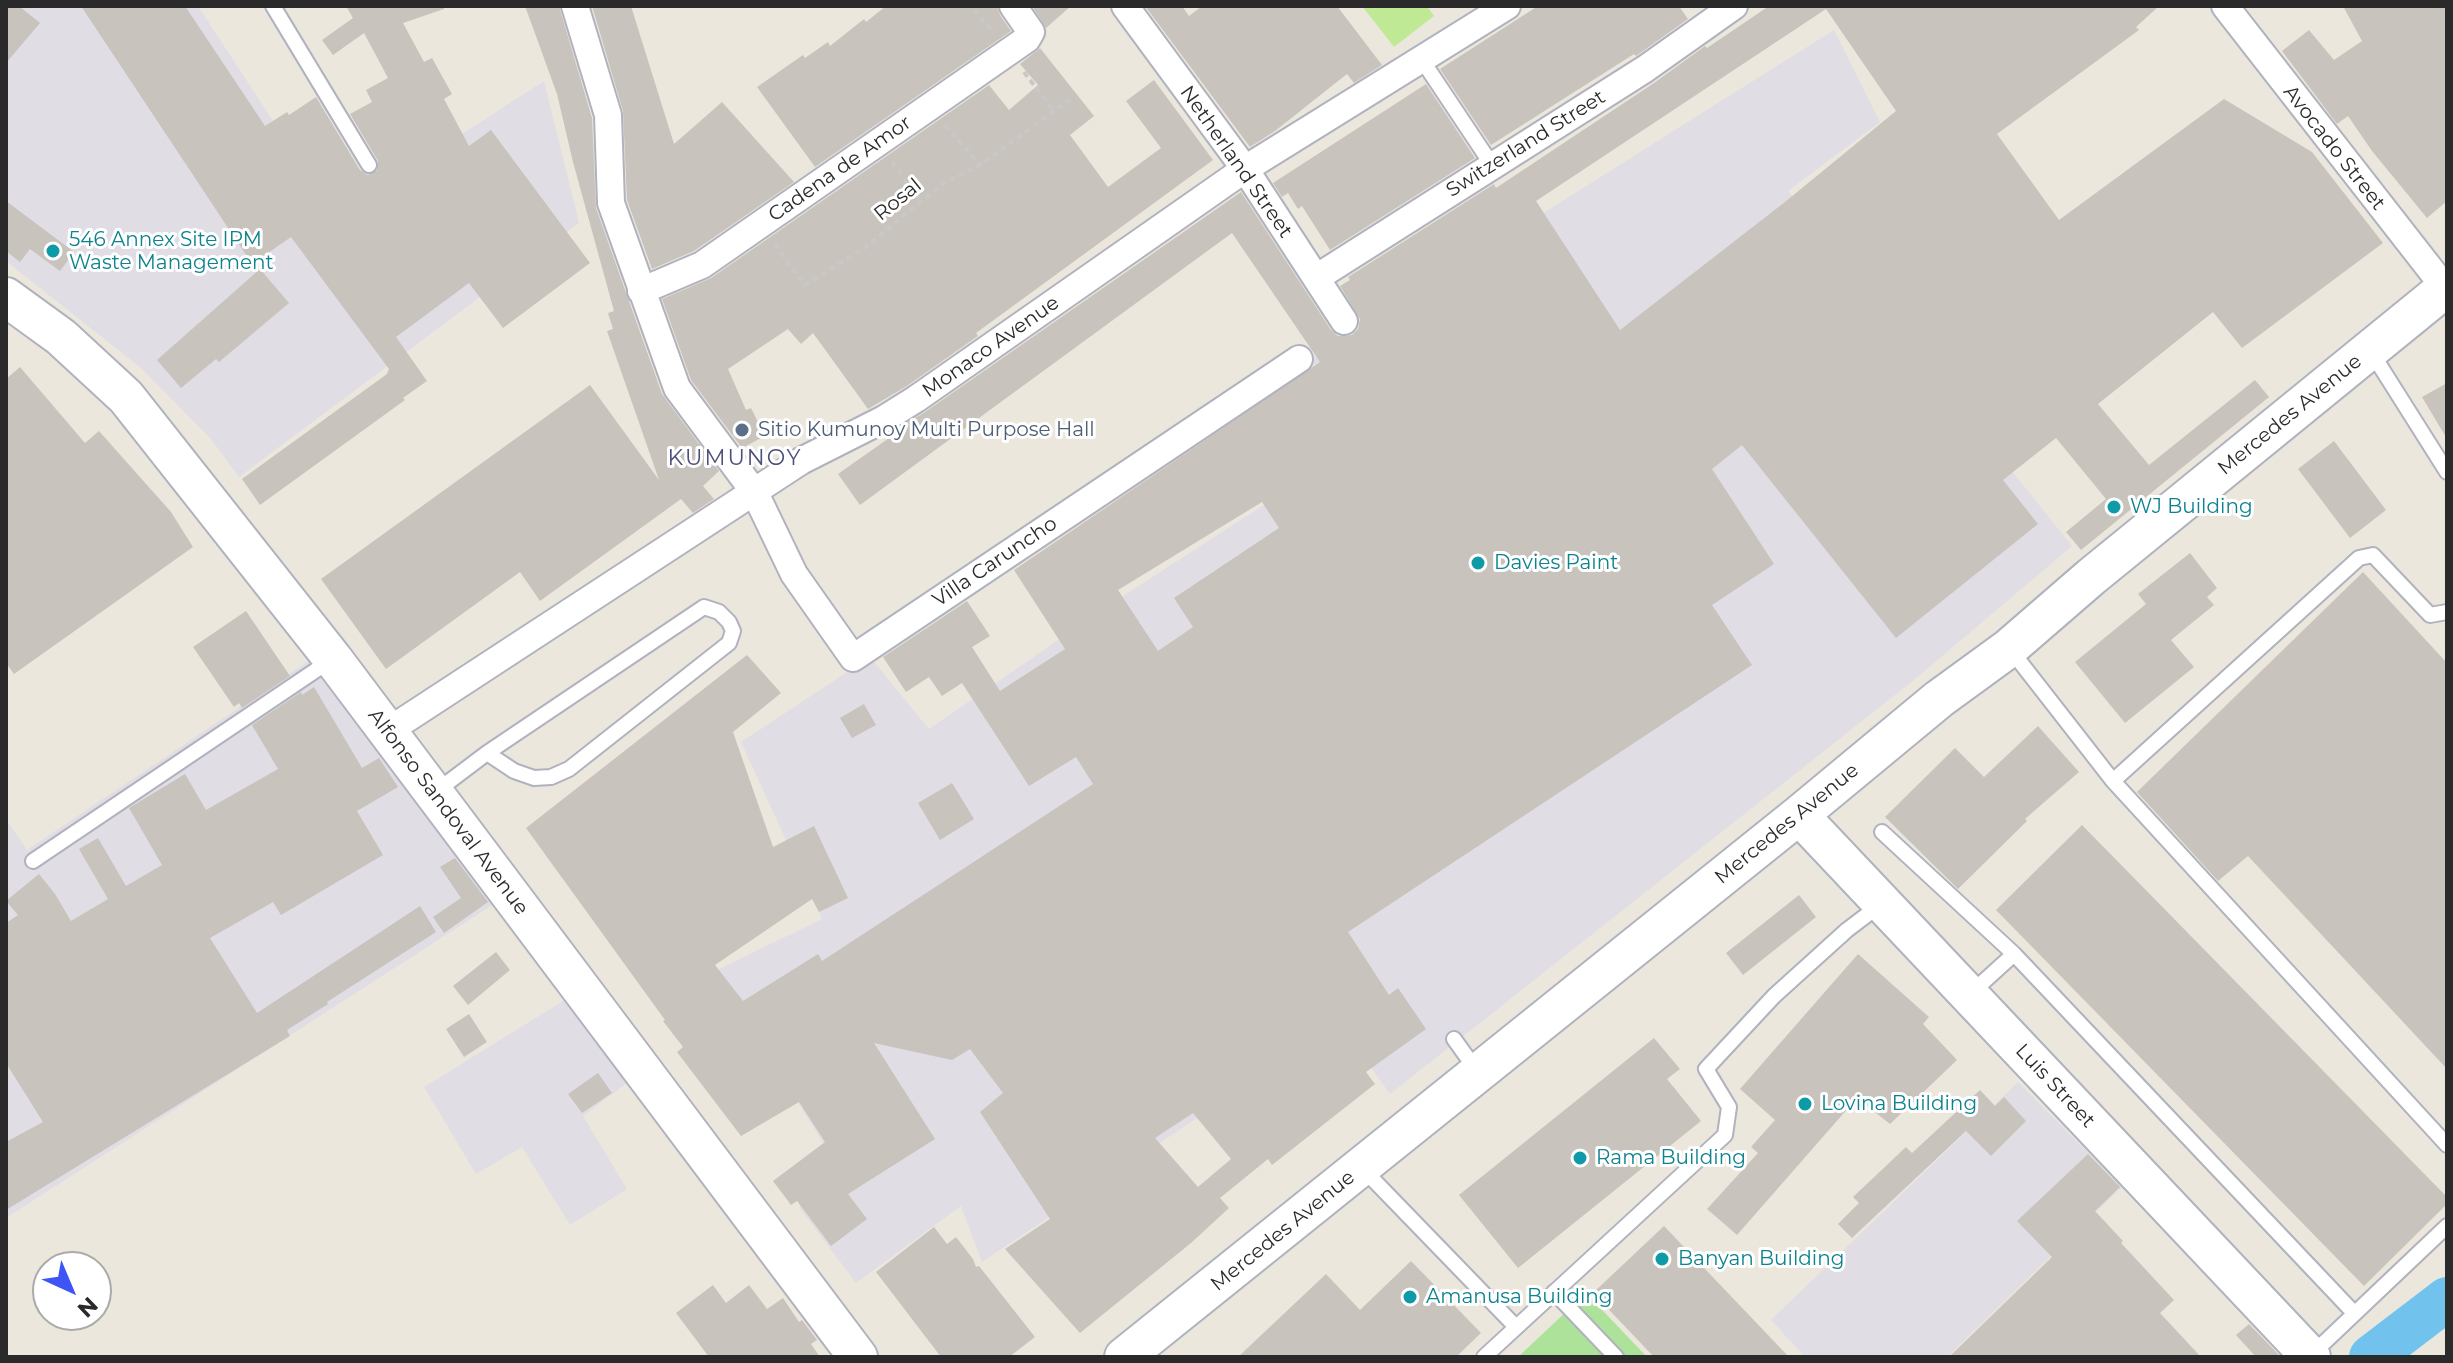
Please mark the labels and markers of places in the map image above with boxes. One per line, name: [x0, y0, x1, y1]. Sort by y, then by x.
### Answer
place label: 546 Annex Site IPM Waste Management: [69, 228, 274, 275]
marker: 546 Annex Site IPM Waste Management: [44, 242, 62, 260]
place label: Sitio Kumunoy Multi Purpose Hall: [758, 418, 1095, 442]
marker: Sitio Kumunoy Multi Purpose Hall: [733, 421, 751, 439]
place label: WJ Building: [2130, 495, 2253, 519]
marker: WJ Building: [2105, 498, 2123, 516]
place label: Davies Paint: [1494, 551, 1618, 575]
marker: Davies Paint: [1469, 554, 1487, 572]
place label: Lovina Building: [1821, 1092, 1977, 1116]
marker: Lovina Building: [1796, 1095, 1814, 1113]
place label: Rama Building: [1596, 1146, 1746, 1170]
marker: Rama Building: [1571, 1149, 1589, 1167]
place label: Banyan Building: [1678, 1247, 1844, 1271]
marker: Banyan Building: [1653, 1250, 1671, 1268]
place label: Amanusa Building: [1426, 1285, 1613, 1309]
marker: Amanusa Building: [1401, 1288, 1419, 1306]

